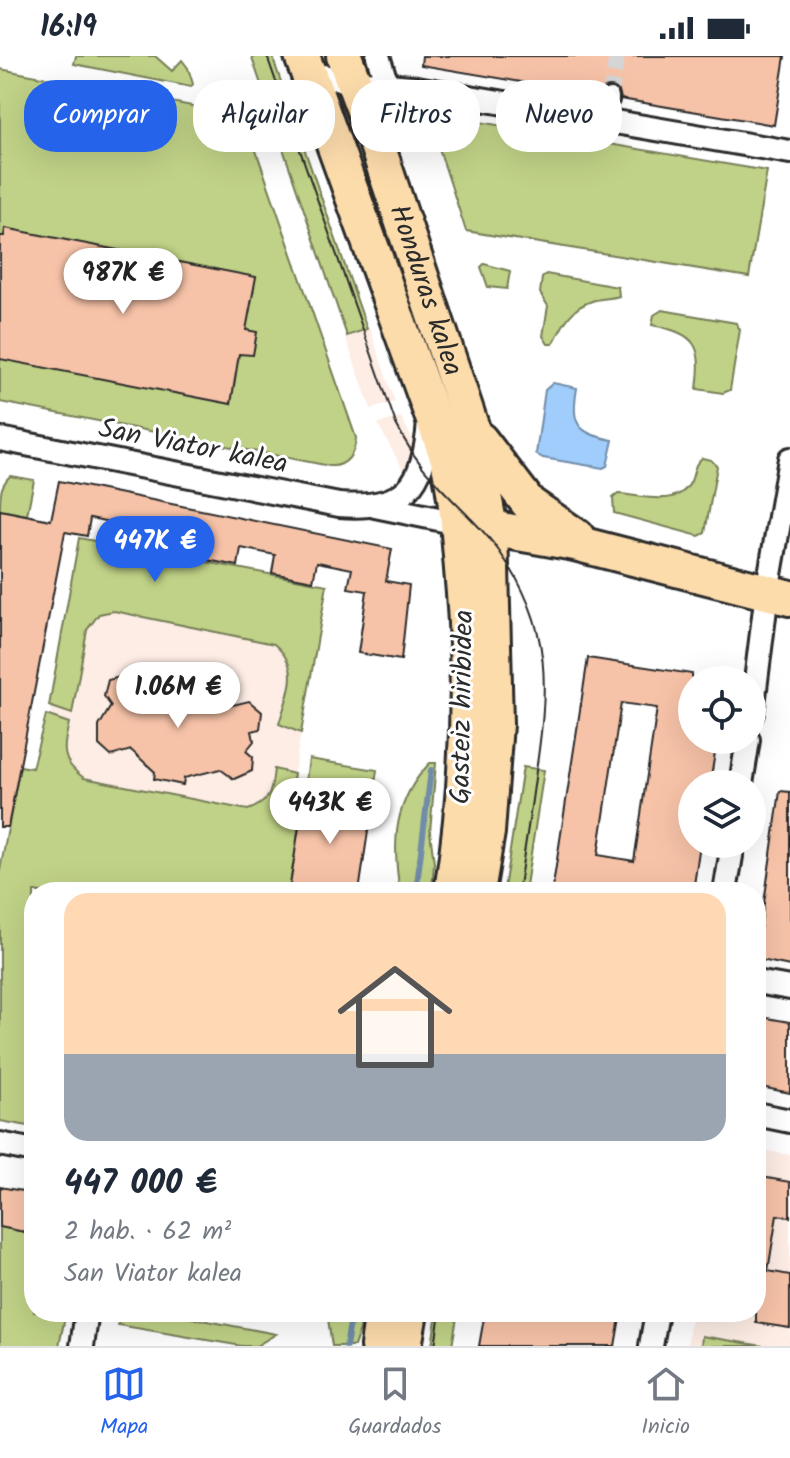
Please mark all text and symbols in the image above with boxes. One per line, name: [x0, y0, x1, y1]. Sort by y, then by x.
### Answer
text: 16:19: [40, 4, 97, 52]
chip: Comprar: [24, 80, 177, 152]
chip: Alquilar: [193, 80, 335, 152]
chip: Filtros: [351, 80, 480, 152]
chip: Nuevo: [496, 80, 622, 152]
street label: Honduras kalea: [376, 198, 475, 382]
pin: 987K €: [58, 248, 188, 316]
text: 987K €: [82, 253, 164, 295]
street label: San Viator kalea: [95, 407, 291, 487]
pin: 447K €: [90, 516, 220, 584]
text: 447K €: [114, 521, 196, 563]
street label: Gasteiz hiribidea: [439, 609, 487, 805]
pin: 1.06M €: [104, 662, 252, 730]
map controls: [678, 666, 766, 858]
button: locate: [678, 666, 766, 754]
text: 1.06M €: [134, 667, 222, 709]
button: layers: [678, 770, 766, 858]
pin: 443K €: [265, 778, 395, 846]
text: 443K €: [288, 783, 372, 825]
icon: home: [323, 945, 467, 1089]
text: 447 000 €: [64, 1157, 217, 1211]
text: 2 hab. · 62 m²: [64, 1211, 231, 1253]
text: San Viator kalea: [64, 1253, 242, 1295]
tab: Mapa: [100, 1362, 148, 1445]
tab: Guardados: [348, 1362, 441, 1445]
tab: Inicio: [641, 1362, 690, 1445]

